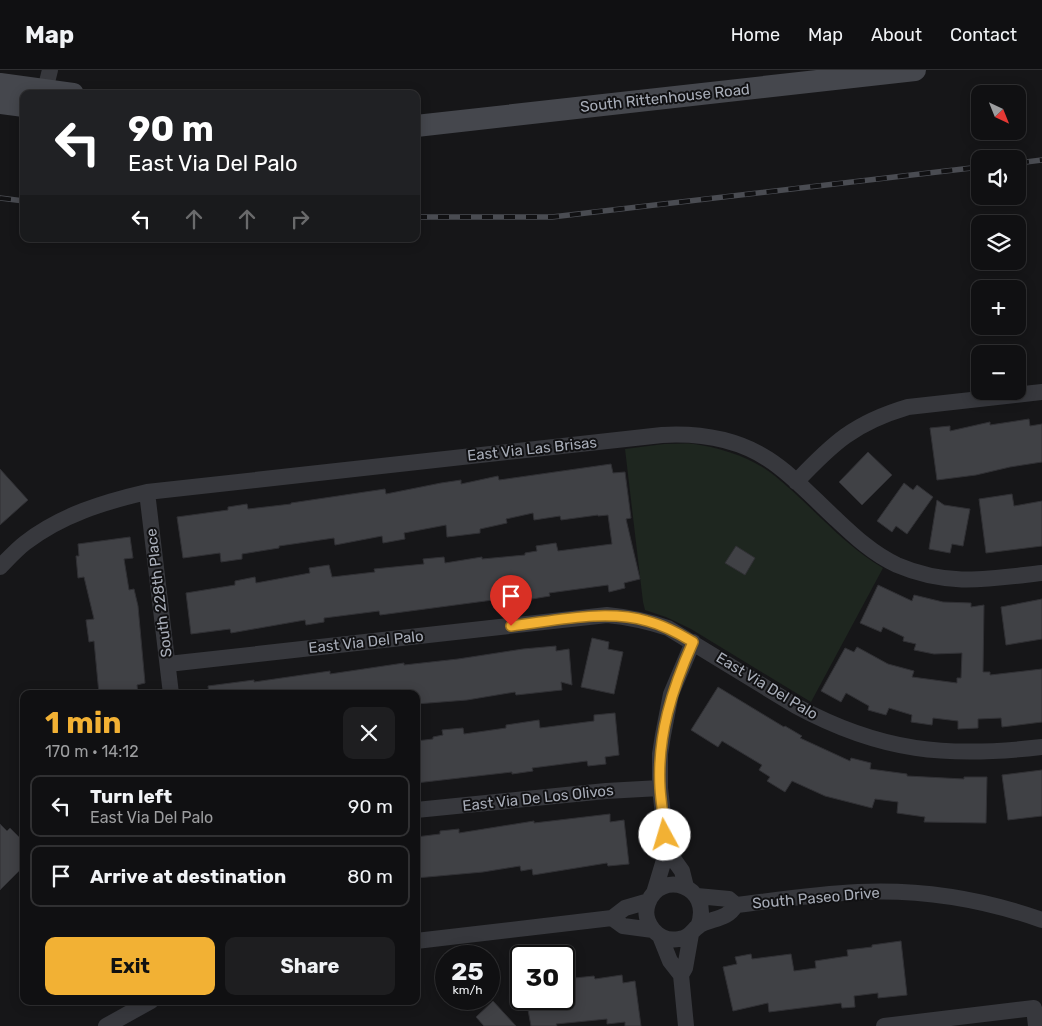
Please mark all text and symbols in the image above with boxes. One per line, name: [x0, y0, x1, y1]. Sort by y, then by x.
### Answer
text: Map: [25, 21, 74, 49]
text: Home: [731, 24, 780, 46]
text: Map: [808, 24, 843, 46]
text: About: [871, 24, 922, 46]
text: Contact: [950, 24, 1017, 46]
street label: South Rittenhouse Road: [579, 80, 751, 116]
north arrow: [971, 85, 1026, 140]
map controls: [971, 85, 1026, 400]
text: 90 m: [128, 108, 214, 150]
icon: left: [45, 110, 110, 175]
text: East Via Del Palo: [128, 150, 298, 177]
button: sound: [971, 150, 1026, 205]
icon: left: [127, 205, 155, 233]
icon: ahead: [180, 205, 208, 233]
icon: ahead: [233, 205, 261, 233]
icon: right: [286, 205, 314, 233]
button: layers: [971, 215, 1026, 270]
button: +: [971, 280, 1026, 335]
button: −: [971, 345, 1026, 400]
street label: East Via Las Brisas: [466, 433, 598, 465]
street label: South 228th Place: [142, 528, 176, 658]
pin: [490, 575, 532, 626]
icon: arrive: [497, 582, 525, 610]
street label: East Via Del Palo: [308, 627, 424, 657]
street label: East Via Del Palo: [713, 649, 821, 723]
text: 1 min: [45, 705, 122, 741]
button: close: [343, 707, 395, 759]
text: 170 m · 14:12: [45, 742, 139, 761]
street label: East Via De Los Olivos: [462, 781, 615, 815]
text: Turn left: [90, 785, 172, 808]
icon: left: [47, 792, 75, 820]
text: 90 m: [348, 795, 393, 818]
text: East Via Del Palo: [90, 808, 213, 827]
position arrow: [638, 808, 690, 860]
icon: arrive: [47, 862, 75, 890]
text: Arrive at destination: [90, 865, 286, 888]
text: 80 m: [347, 865, 393, 888]
street label: South Paseo Drive: [752, 883, 880, 913]
button: Exit: [45, 937, 215, 995]
button: Share: [225, 937, 395, 995]
speed limit sign: 30: [510, 945, 575, 1010]
text: 25: [451, 957, 484, 986]
text: km/h: [453, 983, 482, 997]

